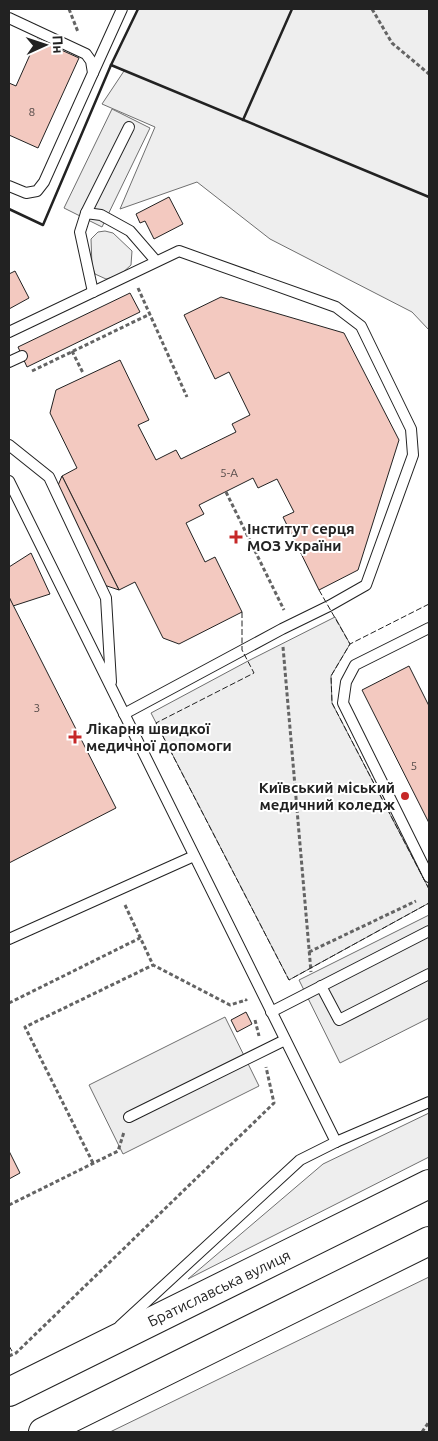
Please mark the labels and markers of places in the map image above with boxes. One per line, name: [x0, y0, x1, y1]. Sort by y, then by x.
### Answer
place label: Інститут серця МОЗ України: [247, 520, 355, 554]
marker: Інститут серця МОЗ України: [229, 530, 243, 544]
place label: Лікарня швидкої медичної допомоги: [86, 720, 232, 754]
marker: Лікарня швидкої медичної допомоги: [68, 730, 82, 744]
place label: Київський міський медичний коледж: [259, 779, 396, 813]
marker: Київський міський медичний коледж: [399, 790, 411, 802]

